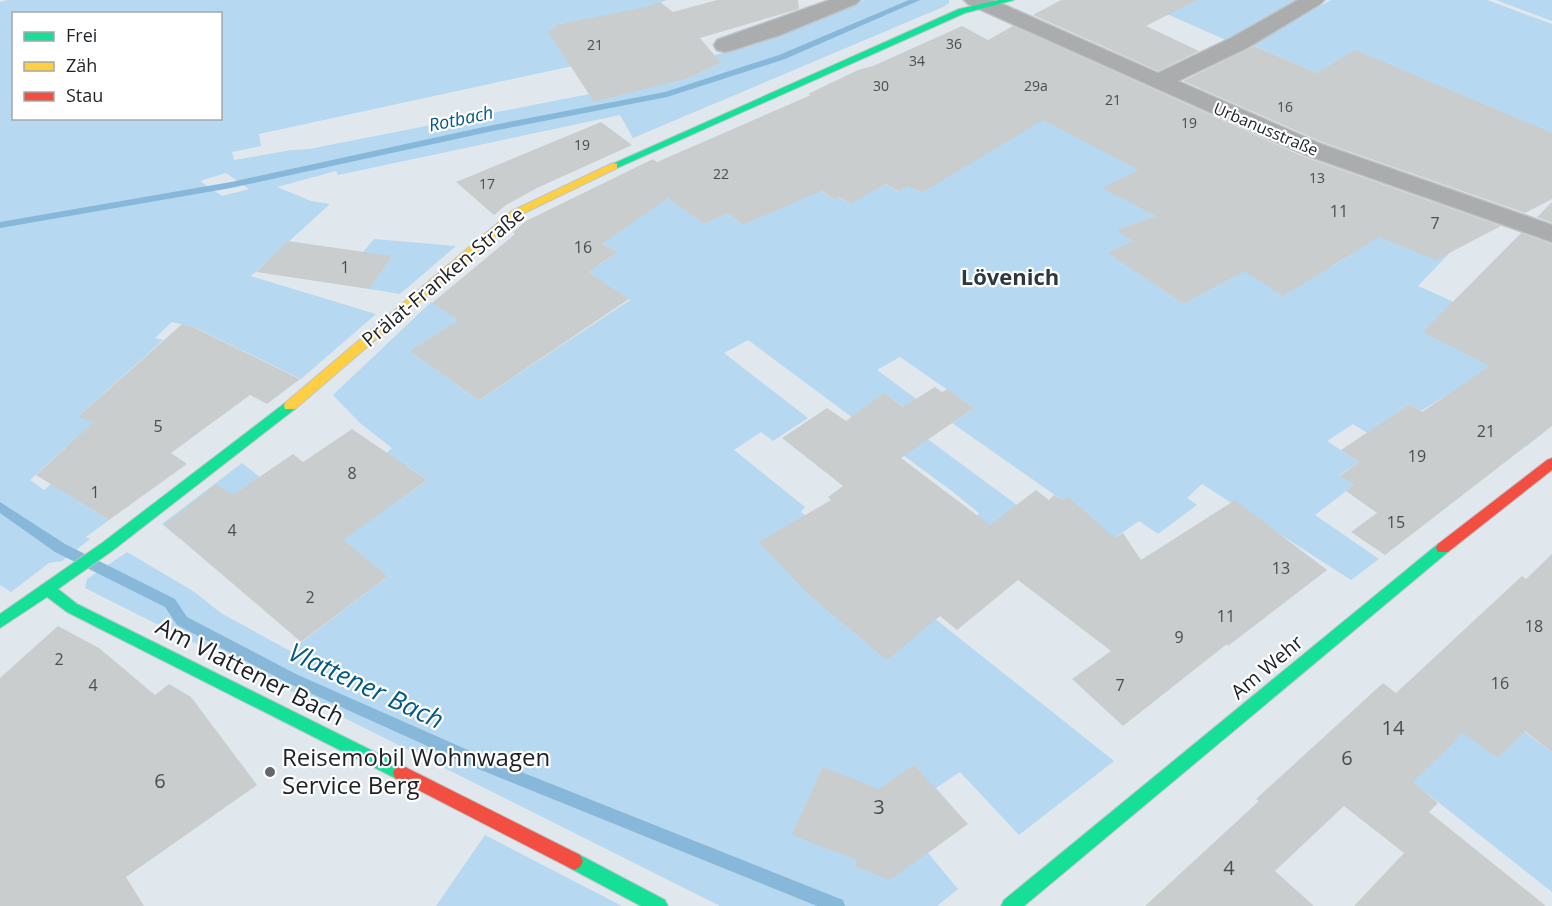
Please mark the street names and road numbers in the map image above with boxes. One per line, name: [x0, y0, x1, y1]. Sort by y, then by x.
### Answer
street label: Urbanusstraße: [1210, 97, 1322, 161]
street label: Prälat-Franken-Straße: [356, 201, 530, 353]
street label: Am Vlattener Bach: [151, 609, 350, 732]
street label: Am Wehr: [1225, 628, 1308, 705]

